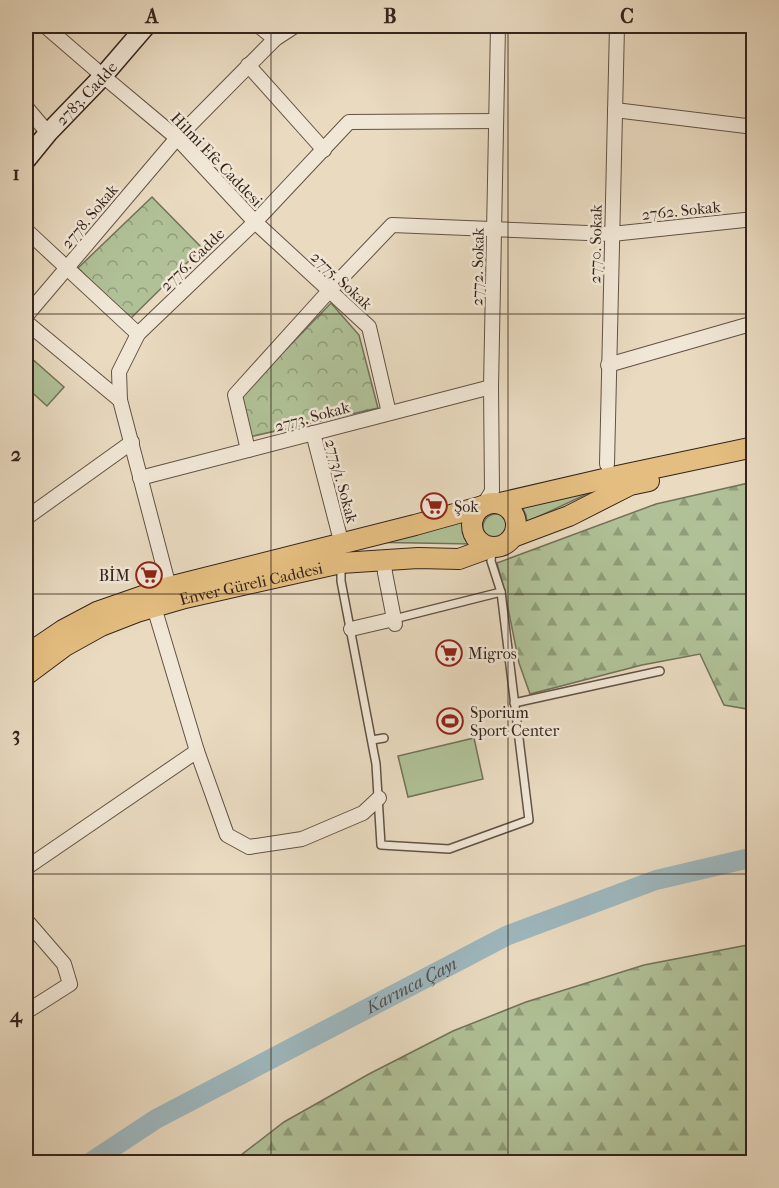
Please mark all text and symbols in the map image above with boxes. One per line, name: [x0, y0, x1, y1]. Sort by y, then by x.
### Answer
text: A: [144, 5, 160, 28]
text: B: [383, 5, 397, 28]
text: C: [620, 5, 634, 28]
street label: 2783. Cadde: [52, 58, 121, 129]
street label: Hilmi Efe Caddesi: [167, 108, 267, 211]
text: 1: [12, 162, 20, 185]
street label: 2778. Sokak: [57, 180, 122, 252]
street label: 2762. Sokak: [641, 197, 722, 224]
street label: 2770. Sokak: [585, 204, 606, 284]
street label: 2776. Cadde: [156, 224, 229, 295]
street label: 2772. Sokak: [467, 227, 488, 306]
street label: 2775. Sokak: [307, 247, 377, 314]
street label: 2773. Sokak: [273, 397, 352, 436]
street label: 2773/1. Sokak: [321, 437, 362, 526]
text: 2: [11, 443, 21, 466]
supermarket icon: Şok: [419, 491, 449, 521]
place label: Şok: [454, 497, 479, 516]
street label: Enver Güreli Caddesi: [177, 558, 325, 609]
supermarket icon: BİM: [134, 560, 164, 590]
place label: BİM: [99, 566, 130, 585]
supermarket icon: Migros: [434, 638, 464, 668]
place label: Migros: [468, 644, 517, 663]
place label: Sporium Sport Center: [470, 703, 559, 740]
sports icon: Sporium Sport Center: [435, 706, 465, 736]
text: 3: [12, 723, 20, 746]
water label: Karınca Çayı: [361, 953, 461, 1019]
text: 4: [9, 1004, 23, 1028]

